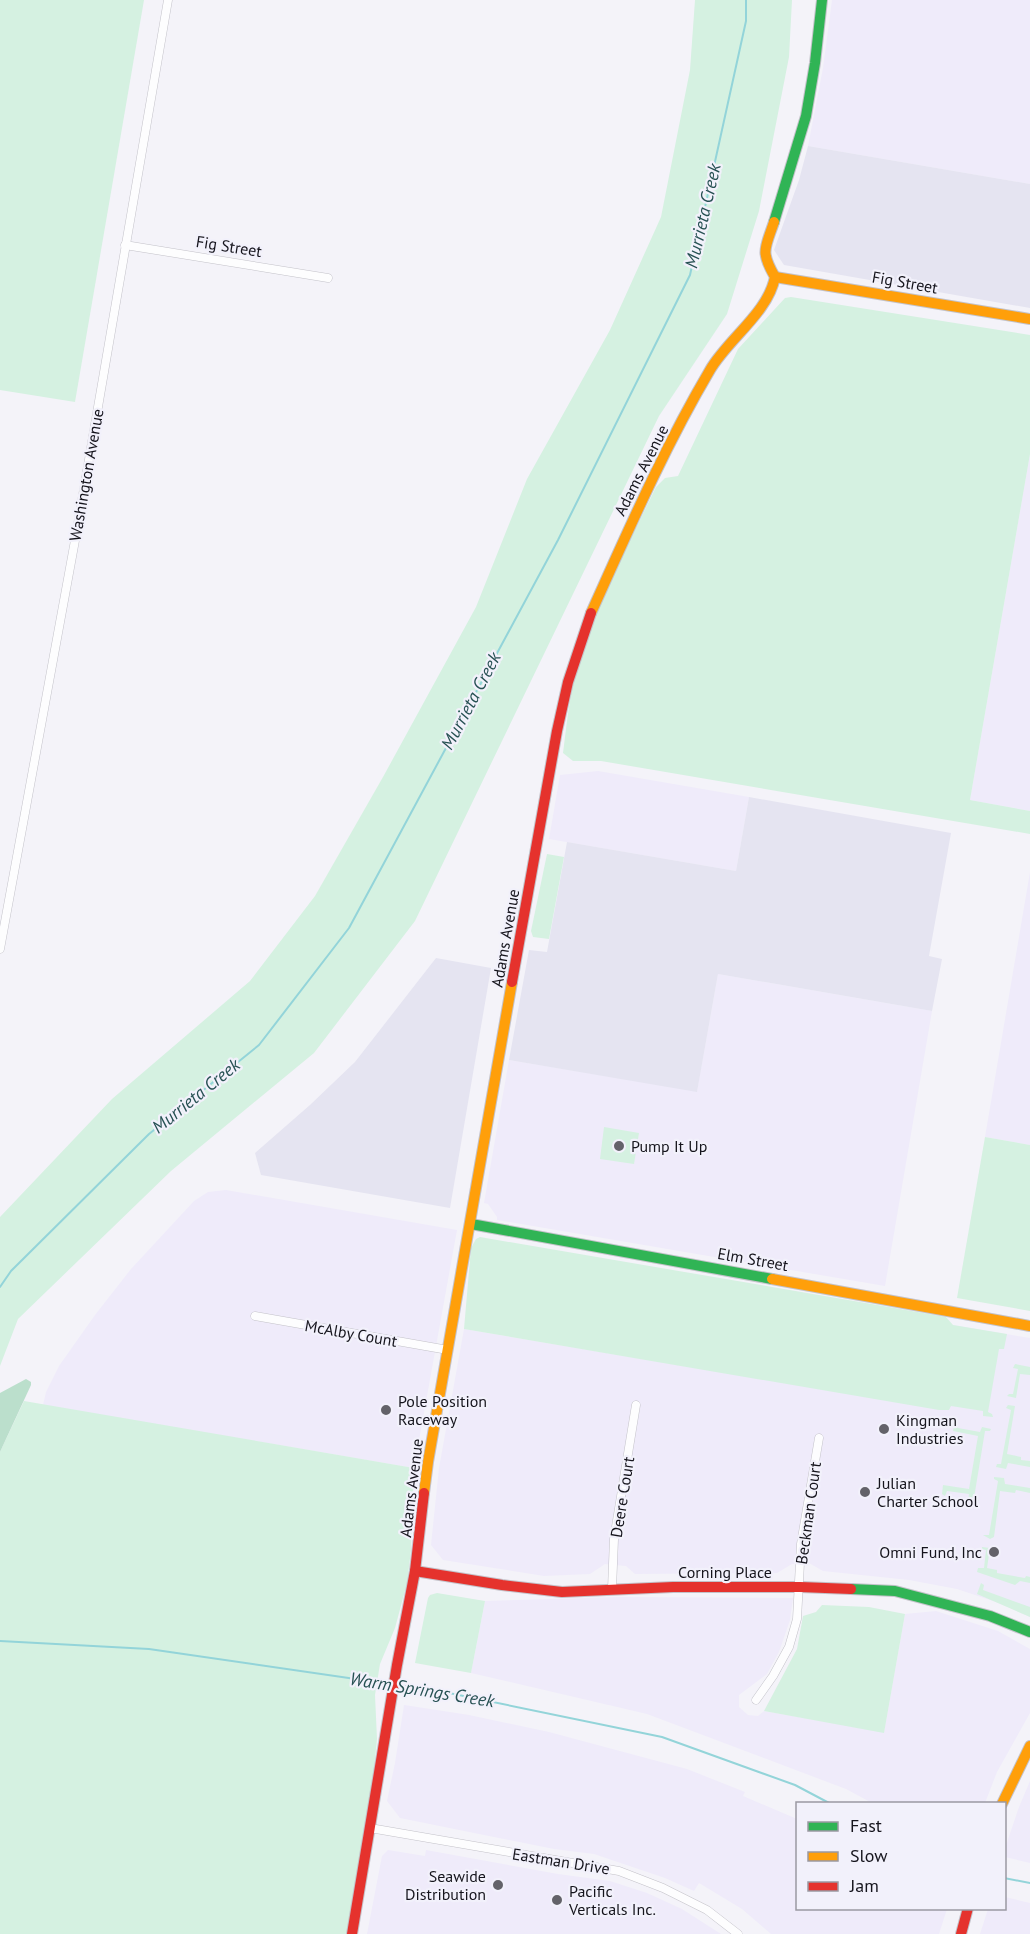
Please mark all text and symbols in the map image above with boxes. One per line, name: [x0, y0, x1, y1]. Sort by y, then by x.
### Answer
water label: Murrieta Creek: [679, 160, 726, 270]
street label: Fig Street: [195, 231, 264, 261]
street label: Fig Street: [871, 266, 940, 298]
street label: Washington Avenue: [65, 407, 107, 543]
street label: Adams Avenue: [610, 421, 672, 519]
water label: Murrieta Creek: [435, 647, 506, 753]
street label: Adams Avenue: [487, 887, 523, 989]
water label: Murrieta Creek: [147, 1053, 245, 1138]
place label: Pump It Up: [631, 1136, 707, 1156]
marker: Pump It Up: [612, 1139, 626, 1153]
street label: Elm Street: [716, 1243, 790, 1275]
street label: McAlby Count: [303, 1315, 399, 1351]
place label: Pole Position Raceway: [398, 1391, 487, 1429]
marker: Pole Position Raceway: [379, 1403, 393, 1417]
place label: Kingman Industries: [896, 1410, 964, 1448]
marker: Kingman Industries: [877, 1422, 891, 1436]
street label: Adams Avenue: [395, 1437, 427, 1539]
street label: Deere Court: [606, 1455, 638, 1539]
street label: Beckman Court: [791, 1460, 825, 1566]
place label: Julian Charter School: [876, 1473, 978, 1511]
marker: Julian Charter School: [858, 1485, 872, 1499]
place label: Omni Fund, Inc: [879, 1542, 982, 1562]
marker: Omni Fund, Inc: [987, 1545, 1001, 1559]
street label: Corning Place: [678, 1562, 772, 1582]
water label: Warm Springs Creek: [348, 1667, 497, 1712]
legend: [796, 1802, 1006, 1910]
text: Fast: [850, 1814, 882, 1837]
street label: Eastman Drive: [511, 1843, 611, 1879]
text: Slow: [850, 1844, 888, 1867]
place label: Seawide Distribution: [405, 1866, 486, 1904]
text: Jam: [849, 1874, 879, 1897]
marker: Seawide Distribution: [491, 1878, 505, 1892]
place label: Pacific Verticals Inc.: [568, 1881, 656, 1919]
marker: Pacific Verticals Inc.: [550, 1893, 564, 1907]

